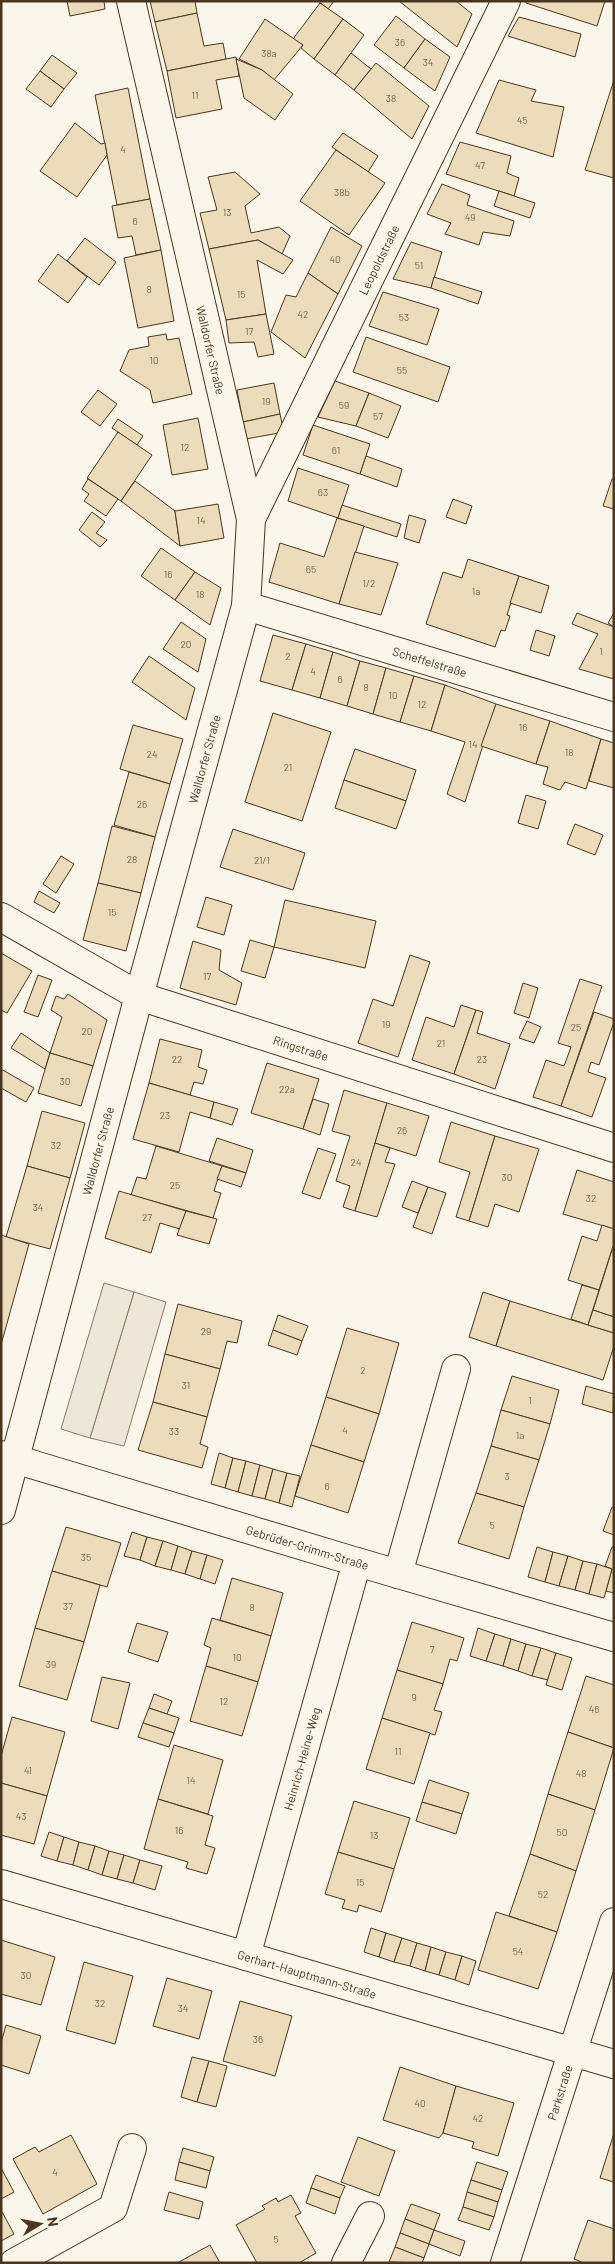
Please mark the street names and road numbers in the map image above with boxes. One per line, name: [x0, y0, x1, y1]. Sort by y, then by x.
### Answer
street label: Leopoldstraße: [356, 223, 402, 297]
street label: Walldorfer Straße: [194, 304, 228, 396]
street label: Scheffelstraße: [391, 644, 469, 679]
street label: Walldorfer Straße: [185, 713, 223, 805]
street label: Ringstraße: [272, 1032, 330, 1063]
street label: Walldorfer Straße: [79, 1105, 116, 1197]
street label: Gebrüder-Grimm-Straße: [244, 1522, 370, 1572]
street label: Heinrich-Heine-Weg: [280, 1706, 323, 1812]
street label: Gerhart-Hauptmann-Straße: [236, 1947, 378, 2001]
street label: Parkstraße: [544, 2063, 575, 2122]

